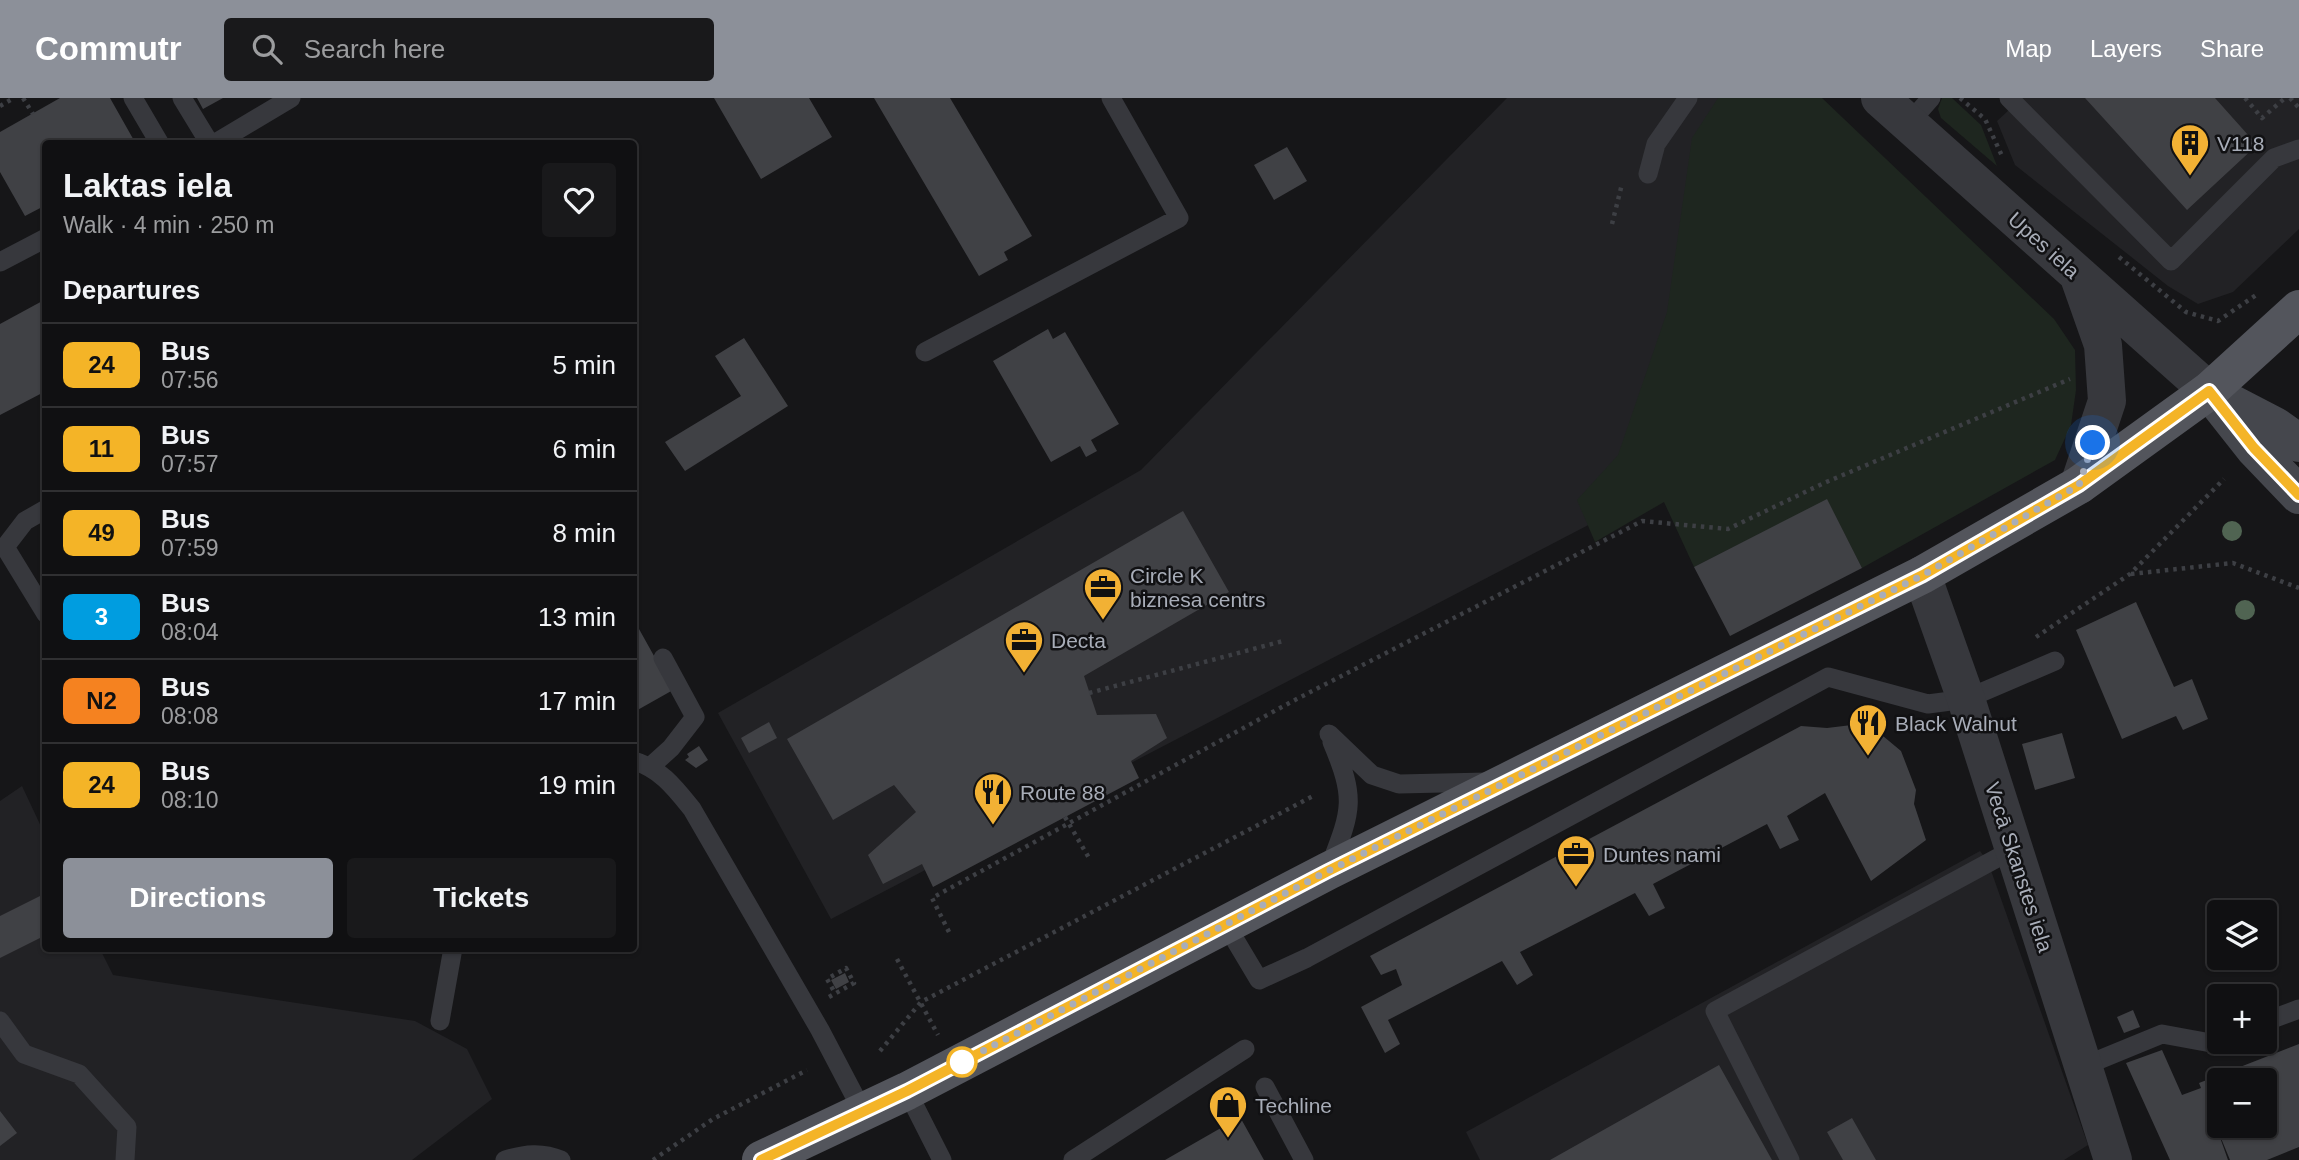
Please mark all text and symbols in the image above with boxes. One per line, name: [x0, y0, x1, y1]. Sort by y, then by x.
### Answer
search box: [224, 18, 714, 81]
text: Commutr: [35, 30, 182, 67]
icon: search: [248, 30, 286, 68]
text: Search here: [304, 34, 445, 64]
text: Map: [2005, 35, 2052, 62]
text: Layers: [2090, 35, 2162, 62]
text: Share: [2200, 35, 2264, 62]
building icon: V118: [2169, 122, 2211, 177]
place label: V118: [2217, 132, 2265, 155]
button: heart: [542, 163, 616, 237]
text: Laktas iela: [63, 167, 232, 204]
street label: Upes iela: [2004, 207, 2084, 283]
text: Walk · 4 min · 250 m: [63, 212, 274, 238]
text: Departures: [63, 275, 200, 305]
text: Bus: [161, 336, 210, 366]
text: 5 min: [552, 350, 616, 380]
text: 24: [88, 351, 115, 378]
text: 07:56: [161, 367, 219, 393]
text: Bus: [161, 420, 210, 450]
your location: [2075, 425, 2110, 460]
text: 6 min: [552, 434, 616, 464]
text: 11: [89, 435, 114, 462]
text: 07:57: [161, 451, 219, 477]
text: Bus: [161, 504, 210, 534]
text: 8 min: [552, 518, 616, 548]
text: 49: [88, 519, 115, 546]
text: 07:59: [161, 535, 219, 561]
place label: Circle K biznesa centrs: [1130, 564, 1265, 611]
office icon: Circle K biznesa centrs: [1082, 566, 1124, 621]
text: Bus: [161, 588, 210, 618]
text: 13 min: [538, 602, 616, 632]
text: 3: [95, 603, 108, 630]
text: 08:04: [161, 619, 219, 645]
office icon: Decta: [1003, 619, 1045, 674]
place label: Decta: [1051, 629, 1106, 652]
text: Bus: [161, 672, 210, 702]
text: 17 min: [538, 686, 616, 716]
text: N2: [86, 687, 117, 714]
restaurant icon: Black Walnut: [1847, 702, 1889, 757]
text: 08:08: [161, 703, 219, 729]
place label: Black Walnut: [1895, 712, 2017, 735]
text: Bus: [161, 756, 210, 786]
text: 19 min: [538, 770, 616, 800]
text: 24: [88, 771, 115, 798]
restaurant icon: Route 88: [972, 771, 1014, 826]
street label: Vecā Skanstes iela: [1981, 779, 2057, 955]
place label: Route 88: [1020, 781, 1105, 804]
text: 08:10: [161, 787, 219, 813]
office icon: Duntes nami: [1555, 833, 1597, 888]
place label: Duntes nami: [1603, 843, 1721, 866]
button: Directions: [63, 858, 333, 938]
button: Tickets: [347, 858, 616, 938]
map controls: [2207, 900, 2277, 1138]
button: layers: [2207, 900, 2277, 970]
button: +: [2207, 984, 2277, 1054]
unlabelled marker: [947, 1047, 977, 1077]
button: −: [2207, 1068, 2277, 1138]
shop icon: Techline: [1207, 1084, 1249, 1139]
place label: Techline: [1255, 1094, 1332, 1117]

